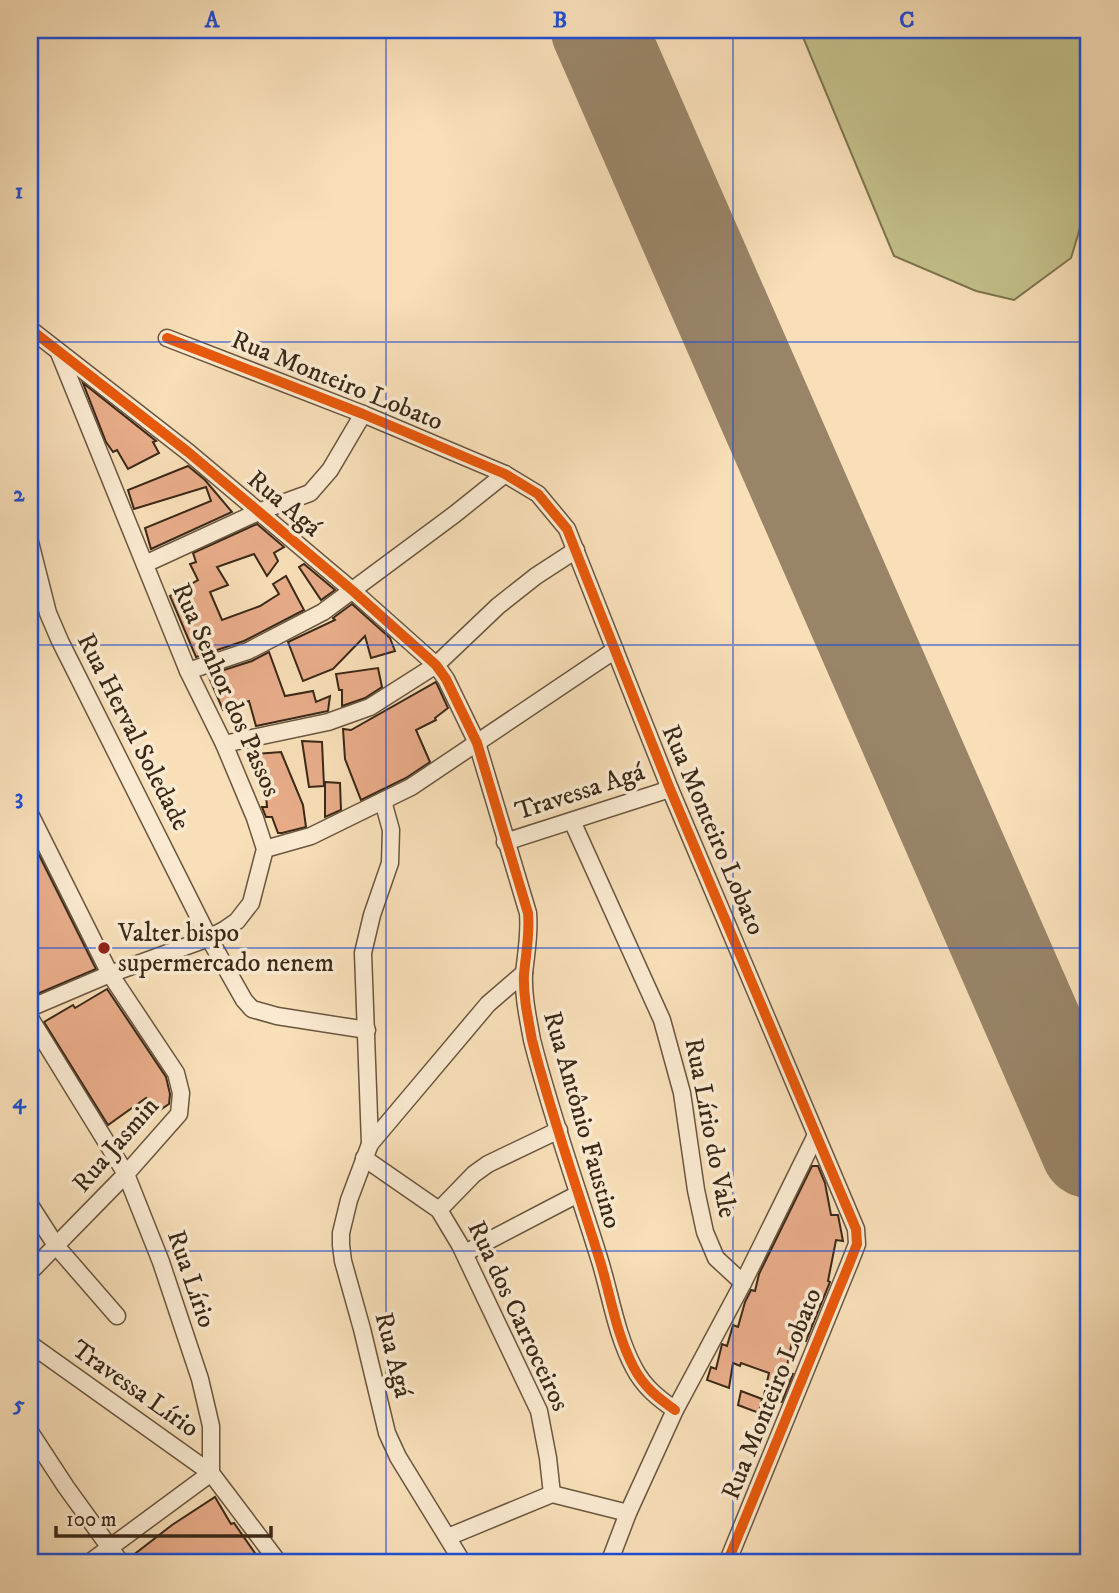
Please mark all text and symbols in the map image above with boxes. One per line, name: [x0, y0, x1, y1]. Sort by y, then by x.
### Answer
text: A: [204, 6, 221, 35]
text: B: [553, 6, 567, 35]
text: C: [899, 6, 915, 35]
text: 1: [15, 177, 23, 206]
street label: Rua Monteiro Lobato: [226, 324, 448, 438]
street label: Rua Agá: [240, 463, 328, 545]
text: 2: [13, 480, 25, 509]
street label: Rua Senhor dos Passos: [164, 578, 288, 802]
street label: Rua Herval Soledade: [69, 628, 197, 836]
street label: Rua Monteiro Lobato: [654, 720, 772, 940]
street label: Travessa Agá: [511, 756, 649, 828]
text: 3: [15, 783, 23, 812]
place label: Valter bispo supermercado nenem: [117, 917, 334, 980]
marker: Valter bispo supermercado nenem: [96, 940, 112, 956]
street label: Rua Antônio Faustino: [535, 1008, 629, 1232]
street label: Rua Lírio do Vale: [676, 1035, 744, 1221]
text: 4: [12, 1087, 27, 1116]
street label: Rua Jasmin: [66, 1090, 167, 1200]
street label: Rua dos Carroceiros: [459, 1216, 577, 1416]
street label: Rua Lírio: [159, 1226, 223, 1332]
street label: Rua Monteiro Lobato: [715, 1283, 829, 1505]
street label: Rua Agá: [366, 1309, 420, 1401]
street label: Travessa Lírio: [65, 1333, 205, 1445]
text: 5: [12, 1390, 25, 1419]
scale bar: [56, 1495, 271, 1539]
text: 100 m: [66, 1507, 117, 1533]

